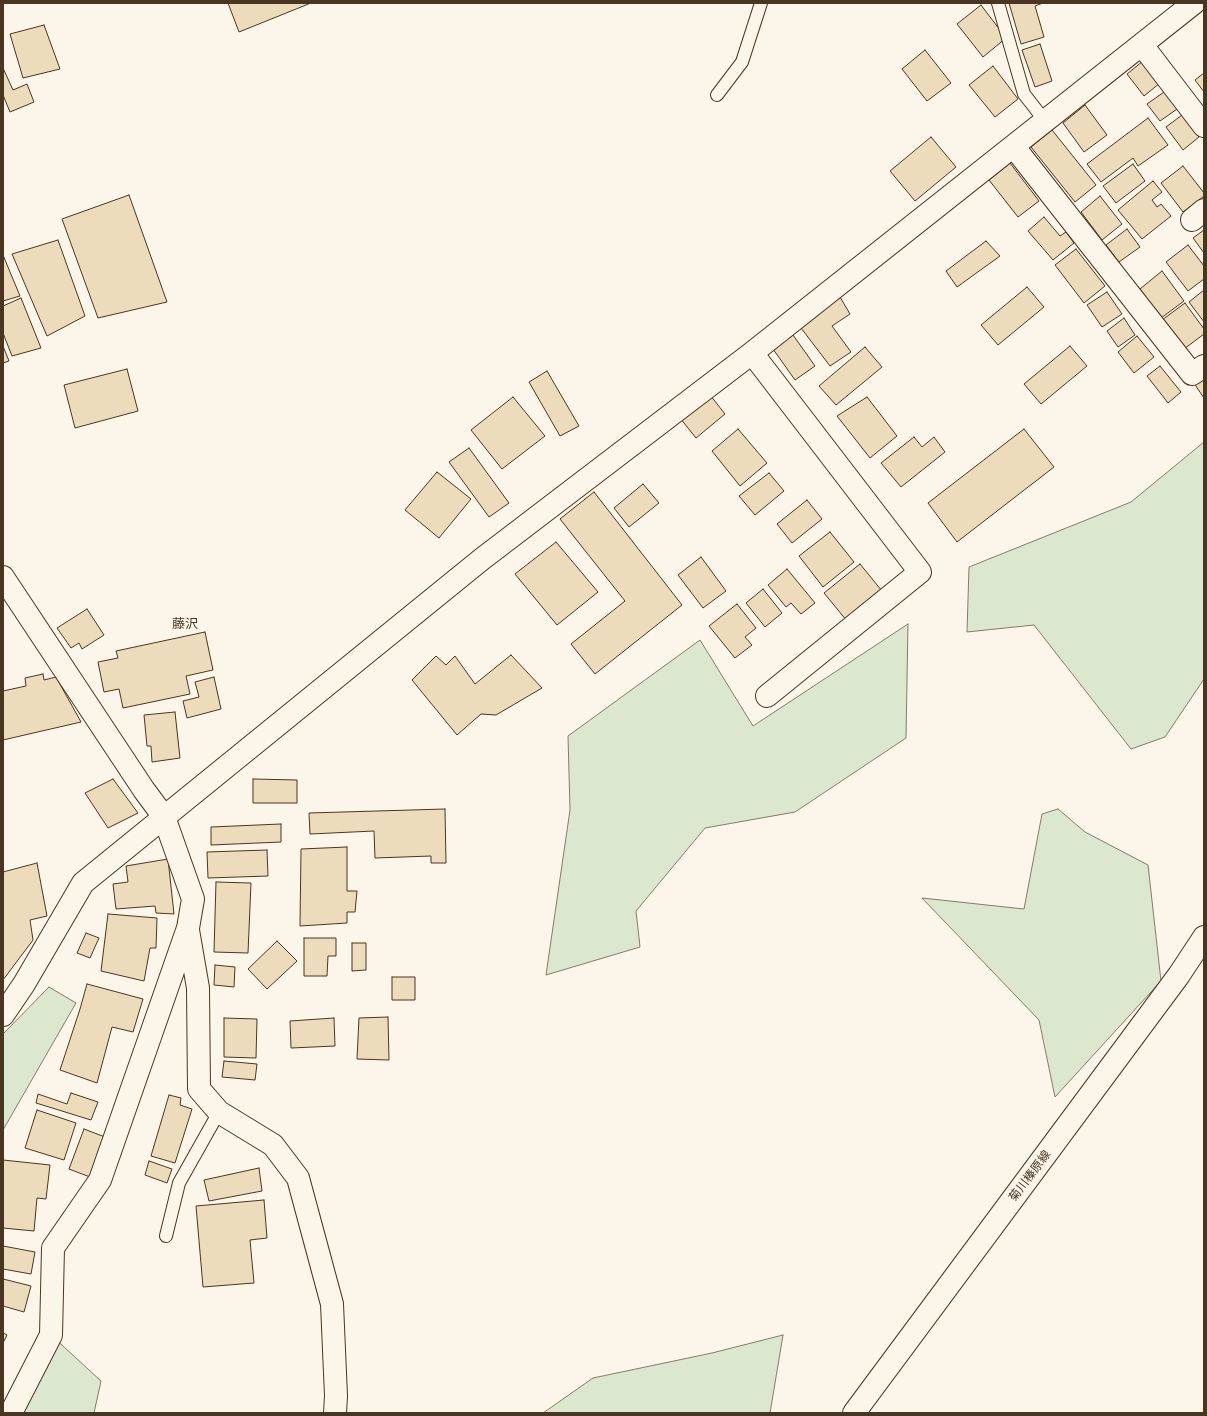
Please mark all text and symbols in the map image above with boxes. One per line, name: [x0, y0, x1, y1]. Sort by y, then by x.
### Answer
district label: 藤沢: [172, 616, 198, 632]
street label: 菊川榛原線: [1006, 1148, 1054, 1204]

